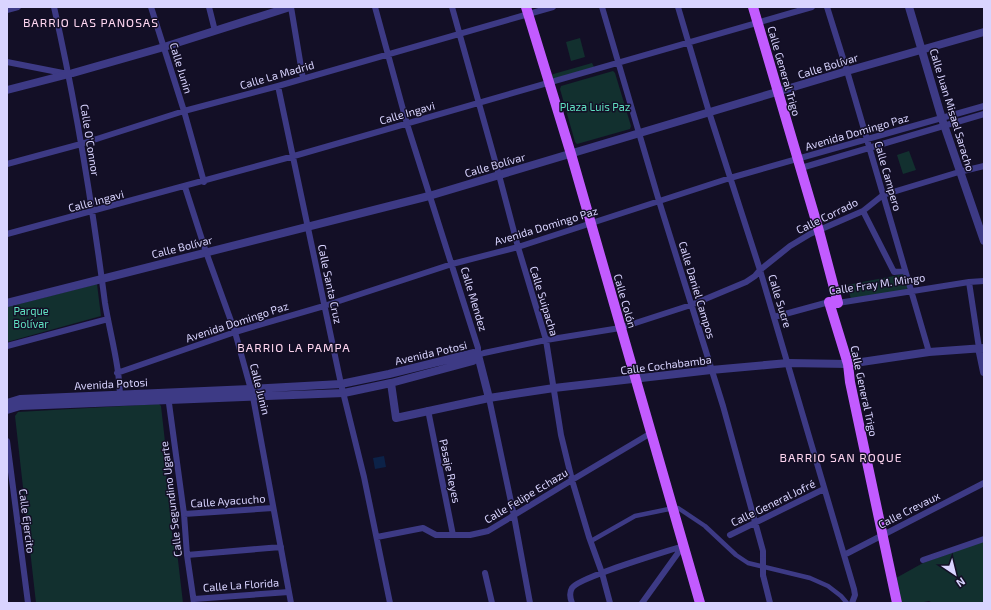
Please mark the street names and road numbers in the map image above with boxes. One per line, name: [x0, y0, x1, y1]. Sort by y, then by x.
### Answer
street label: Calle General Trigo: [765, 24, 804, 117]
street label: Calle Junin: [168, 41, 195, 95]
street label: Calle Juan Misael Saracho: [928, 47, 977, 173]
street label: Calle Bolívar: [796, 50, 860, 81]
street label: Calle La Madrid: [238, 58, 316, 91]
street label: Calle Ingavi: [378, 98, 436, 127]
street label: Calle O'Connor: [78, 103, 103, 177]
street label: Avenida Domingo Paz: [803, 110, 911, 153]
street label: Calle Campero: [872, 139, 905, 212]
street label: Calle Bolívar: [463, 149, 527, 179]
street label: Calle Ingavi: [67, 187, 125, 214]
street label: Calle Corrado: [794, 195, 860, 236]
street label: Avenida Domingo Paz: [493, 203, 599, 247]
street label: Calle Bolívar: [150, 233, 214, 260]
street label: Calle Daniel Campos: [676, 240, 719, 341]
street label: Calle Santa Cruz: [316, 243, 345, 325]
street label: Calle Suipacha: [528, 264, 561, 337]
street label: Calle Mendez: [458, 265, 491, 333]
street label: Calle Fray M. Mingo: [828, 270, 926, 297]
street label: Calle Colón: [612, 272, 639, 329]
street label: Calle Sucre: [766, 273, 795, 329]
street label: Avenida Domingo Paz: [184, 299, 290, 344]
street label: Avenida Potosi: [394, 338, 468, 367]
street label: Calle General Trigo: [848, 344, 880, 438]
street label: Calle Cochabamba: [620, 352, 712, 377]
street label: Calle Junin: [248, 362, 273, 416]
street label: Avenida Potosi: [74, 375, 148, 392]
street label: Pasaje Reyes: [436, 438, 464, 505]
street label: Calle Segundino Ugarte: [157, 441, 184, 557]
street label: Calle Felipe Echazu: [481, 465, 570, 526]
street label: Calle General Jofré: [728, 476, 817, 529]
street label: Calle Ejercito: [16, 488, 38, 554]
street label: Calle Crevaux: [876, 488, 942, 531]
street label: Calle Ayacucho: [190, 491, 266, 510]
street label: Calle La Florida: [202, 575, 279, 594]

